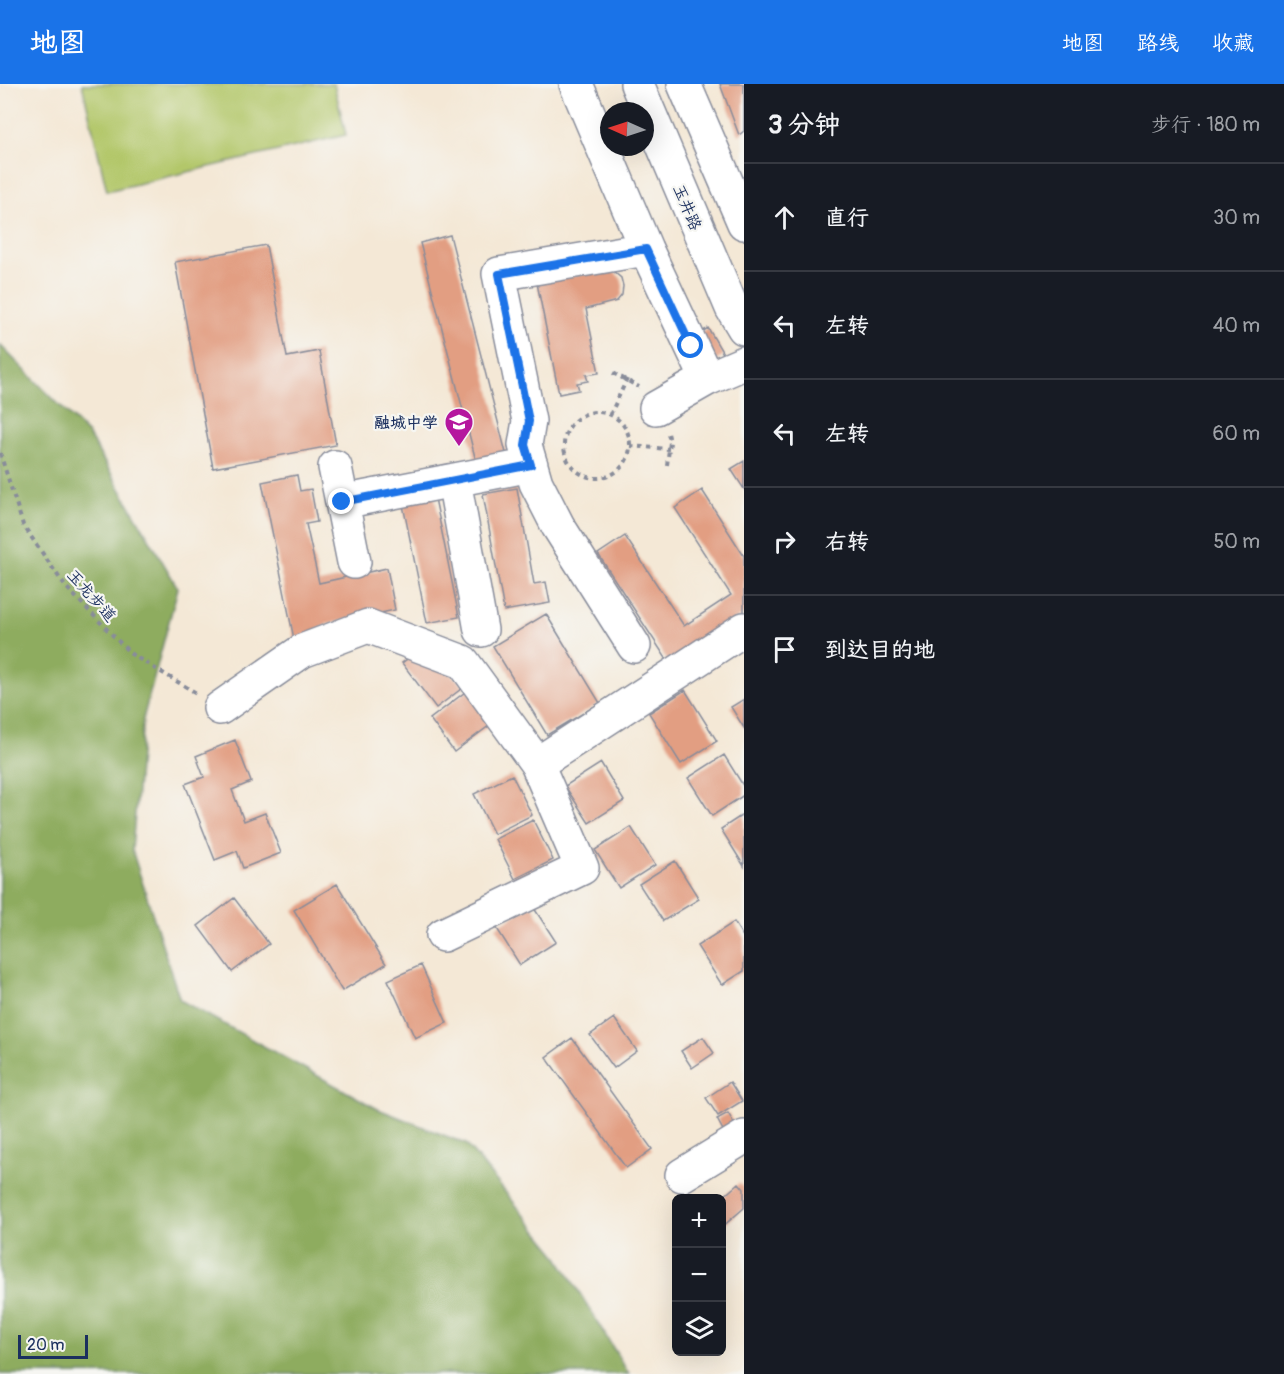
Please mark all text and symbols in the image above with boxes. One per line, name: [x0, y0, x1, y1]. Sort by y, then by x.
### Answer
text: 地图: [30, 26, 86, 61]
text: 地图: [1062, 30, 1104, 57]
text: 路线: [1137, 30, 1179, 57]
text: 收藏: [1212, 30, 1254, 57]
north arrow: [600, 102, 654, 156]
text: 3 分钟: [768, 109, 840, 141]
text: 步行 · 180 m: [1151, 112, 1260, 137]
street label: 玉井路: [668, 181, 706, 233]
icon: ahead: [768, 201, 801, 234]
text: 直行: [825, 204, 869, 232]
text: 30 m: [1213, 205, 1260, 230]
icon: left: [768, 309, 801, 342]
text: 左转: [825, 312, 869, 340]
text: 40 m: [1213, 313, 1260, 338]
route start: [677, 332, 703, 358]
school or university icon: 融城中学: [443, 406, 475, 448]
place label: 融城中学: [374, 413, 438, 433]
icon: left: [768, 417, 801, 450]
text: 左转: [825, 420, 869, 448]
text: 60 m: [1213, 421, 1260, 446]
route end: [328, 488, 354, 514]
icon: right: [768, 525, 801, 558]
text: 右转: [825, 528, 869, 556]
text: 50 m: [1213, 529, 1260, 554]
street label: 玉龙步道: [62, 565, 120, 626]
icon: arrive: [768, 633, 801, 666]
text: 到达目的地: [825, 636, 935, 664]
map controls: [672, 1194, 726, 1356]
button: +: [672, 1194, 726, 1248]
button: −: [672, 1248, 726, 1302]
button: layers: [672, 1302, 726, 1356]
scale bar: [18, 1332, 88, 1360]
text: 20 m: [27, 1335, 65, 1355]

